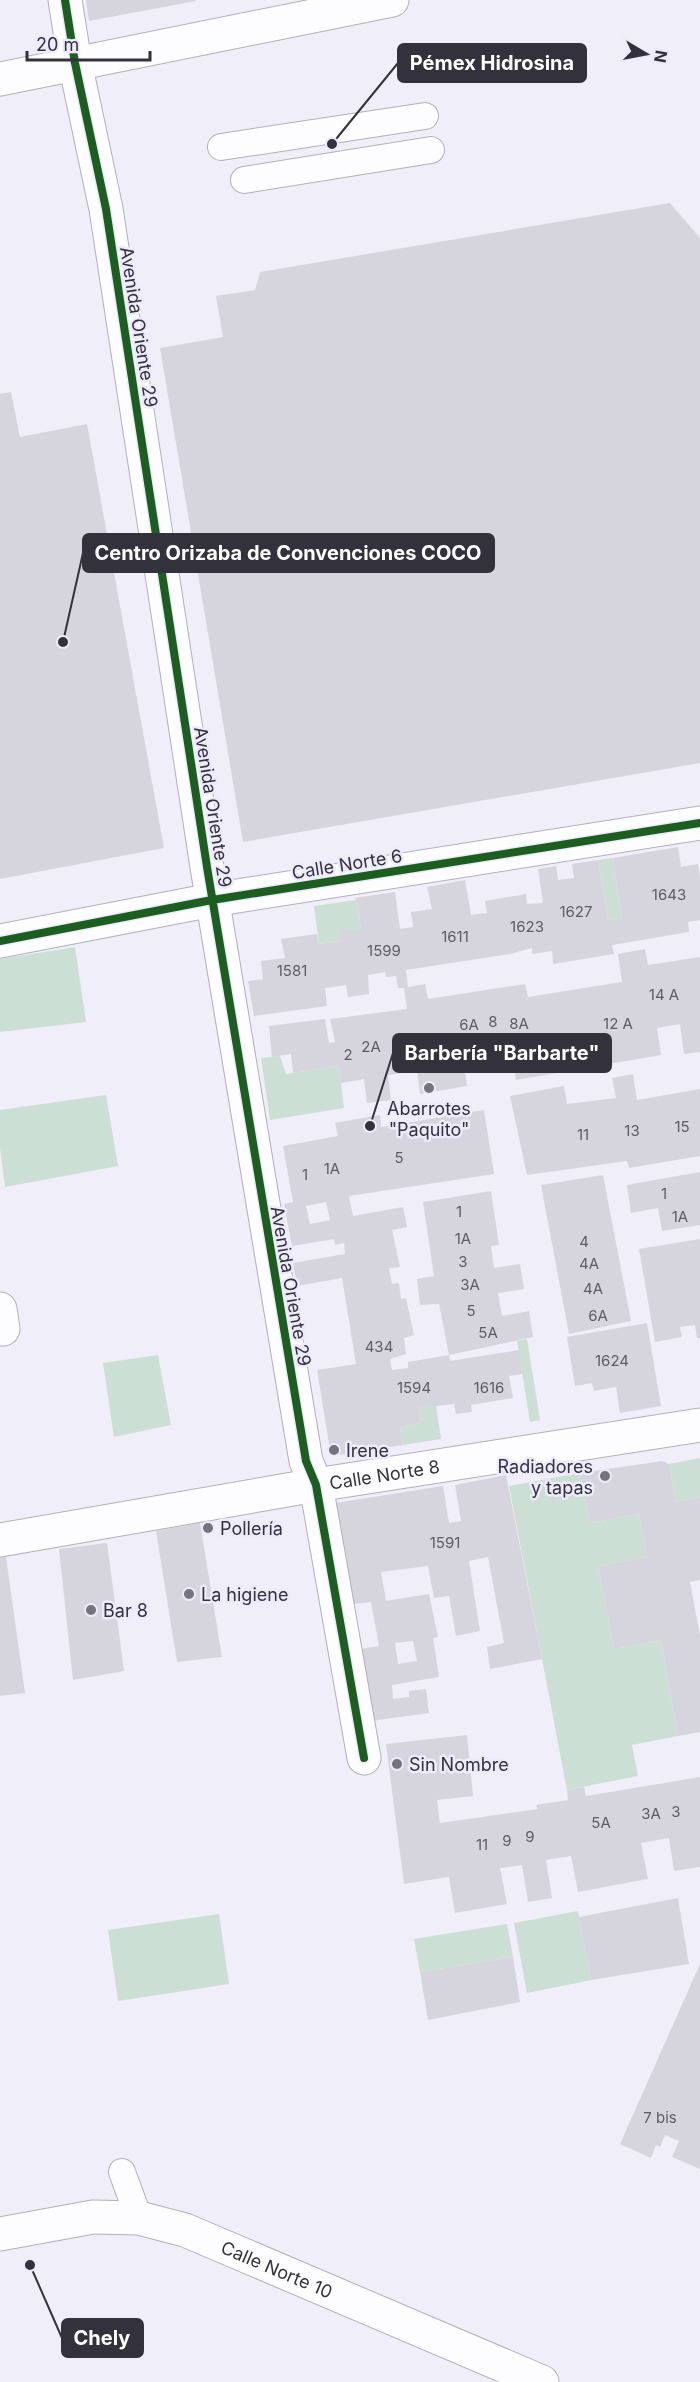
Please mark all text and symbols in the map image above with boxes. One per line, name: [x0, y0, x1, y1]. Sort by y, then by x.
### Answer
scale bar: [27, 24, 150, 62]
north arrow: [616, 24, 676, 84]
text: 20 m: [36, 34, 79, 55]
callout: Pémex Hidrosina: [398, 44, 586, 82]
text: N: [650, 49, 672, 64]
text: Pémex Hidrosina: [410, 51, 574, 75]
street label: Avenida Oriente 29: [116, 245, 162, 409]
callout: Centro Orizaba de Convenciones COCO: [83, 534, 494, 572]
text: Centro Orizaba de Convenciones COCO: [94, 541, 482, 565]
street label: Avenida Oriente 29: [190, 725, 236, 889]
street label: Calle Norte 6: [290, 845, 404, 883]
house number: 1643: [652, 885, 686, 904]
house number: 1627: [559, 902, 593, 921]
house number: 1623: [510, 917, 544, 936]
house number: 1611: [441, 927, 469, 946]
house number: 1599: [367, 941, 401, 960]
house number: 1581: [277, 961, 307, 980]
house number: 14 A: [649, 985, 679, 1004]
house number: 8: [488, 1012, 498, 1031]
house number: 8A: [509, 1014, 529, 1033]
house number: 12 A: [603, 1014, 633, 1033]
house number: 6A: [459, 1015, 479, 1034]
callout: Barbería "Barbarte": [393, 1034, 611, 1072]
house number: 2A: [361, 1037, 381, 1056]
text: Barbería "Barbarte": [405, 1041, 599, 1065]
house number: 2: [343, 1045, 353, 1064]
marker: Abarrotes "Paquito": [422, 1081, 436, 1095]
place label: Abarrotes "Paquito": [387, 1098, 471, 1140]
house number: 15: [674, 1117, 690, 1136]
house number: 13: [624, 1121, 640, 1140]
house number: 11: [577, 1125, 589, 1144]
house number: 5: [394, 1148, 404, 1167]
house number: 1A: [324, 1159, 340, 1178]
house number: 1: [302, 1165, 308, 1184]
house number: 1: [661, 1184, 667, 1203]
house number: 1: [456, 1202, 462, 1221]
street label: Avenida Oriente 29: [267, 1204, 315, 1368]
house number: 1A: [672, 1207, 688, 1226]
house number: 1A: [455, 1229, 471, 1248]
house number: 4: [579, 1232, 589, 1251]
house number: 3: [458, 1252, 468, 1271]
house number: 4A: [579, 1254, 599, 1273]
house number: 3A: [460, 1275, 480, 1294]
house number: 4A: [583, 1279, 603, 1298]
house number: 5: [466, 1301, 476, 1320]
house number: 6A: [588, 1306, 608, 1325]
house number: 5A: [478, 1323, 498, 1342]
house number: 434: [365, 1337, 393, 1356]
house number: 1624: [595, 1351, 629, 1370]
house number: 1594: [397, 1378, 431, 1397]
house number: 1616: [474, 1378, 504, 1397]
place label: Irene: [346, 1440, 389, 1461]
marker: Irene: [327, 1443, 341, 1457]
street label: Calle Norte 8: [328, 1455, 441, 1493]
place label: Radiadores y tapas: [498, 1456, 593, 1498]
marker: Radiadores y tapas: [598, 1469, 612, 1483]
place label: Pollería: [220, 1518, 283, 1539]
marker: Pollería: [201, 1521, 215, 1535]
house number: 1591: [430, 1533, 460, 1552]
place label: La higiene: [201, 1584, 288, 1605]
marker: La higiene: [182, 1587, 196, 1601]
place label: Bar 8: [103, 1600, 148, 1621]
marker: Bar 8: [84, 1603, 98, 1617]
place label: Sin Nombre: [409, 1754, 509, 1775]
marker: Sin Nombre: [390, 1757, 404, 1771]
house number: 3: [671, 1802, 681, 1821]
house number: 3A: [641, 1804, 661, 1823]
house number: 5A: [591, 1813, 611, 1832]
house number: 9: [525, 1827, 535, 1846]
house number: 9: [502, 1831, 512, 1850]
house number: 11: [476, 1835, 488, 1854]
house number: 7 bis: [643, 2108, 677, 2127]
street label: Calle Norte 10: [218, 2236, 336, 2302]
callout: Chely: [62, 2319, 143, 2357]
text: Chely: [74, 2326, 130, 2350]

